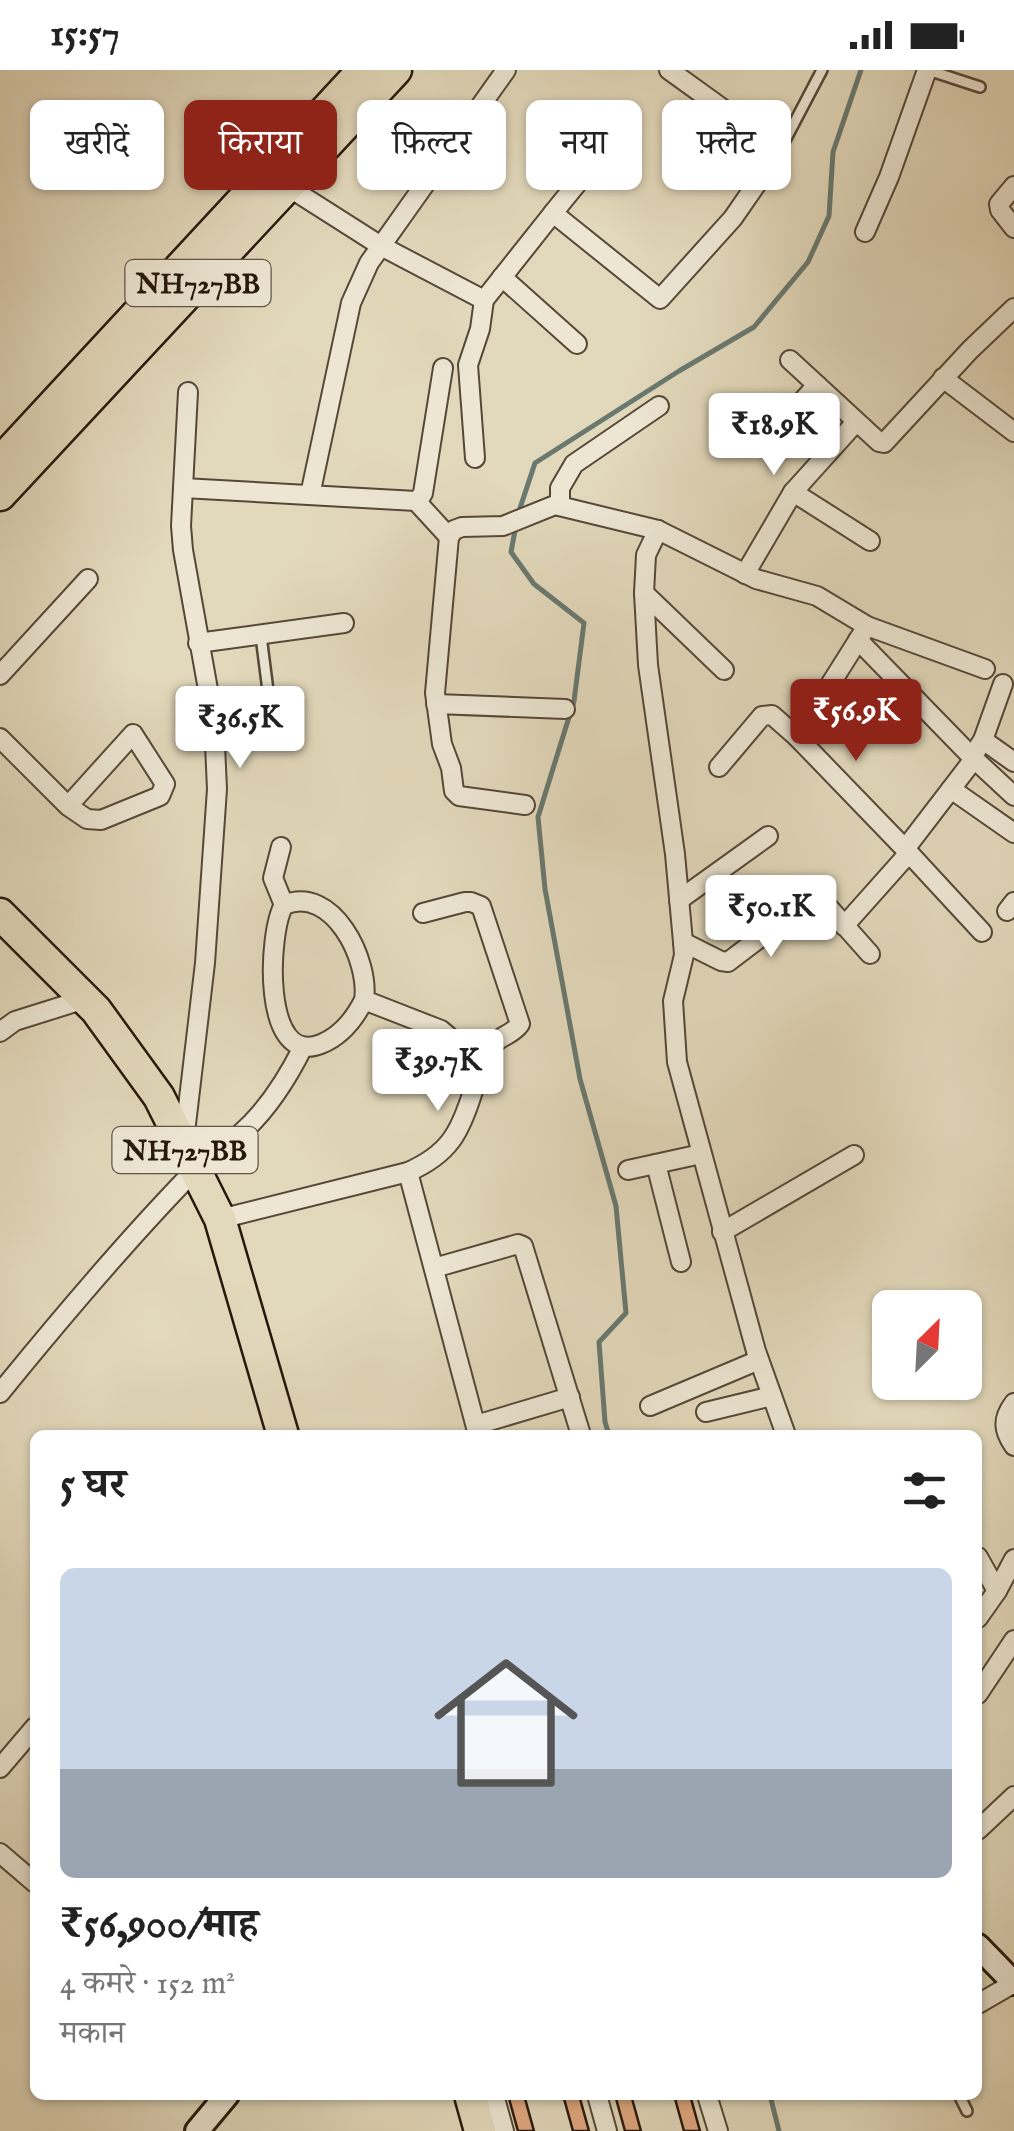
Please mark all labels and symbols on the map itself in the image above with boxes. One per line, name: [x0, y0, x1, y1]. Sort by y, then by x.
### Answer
road number: NH727BB: [126, 260, 270, 306]
pin: ₹18.9K: [693, 393, 855, 478]
pin: ₹56.9K: [775, 679, 937, 764]
pin: ₹36.5K: [159, 686, 321, 771]
pin: ₹50.1K: [690, 875, 852, 960]
pin: ₹39.7K: [357, 1029, 519, 1114]
road number: NH727BB: [112, 1127, 258, 1173]
north arrow: [872, 1290, 982, 1400]

